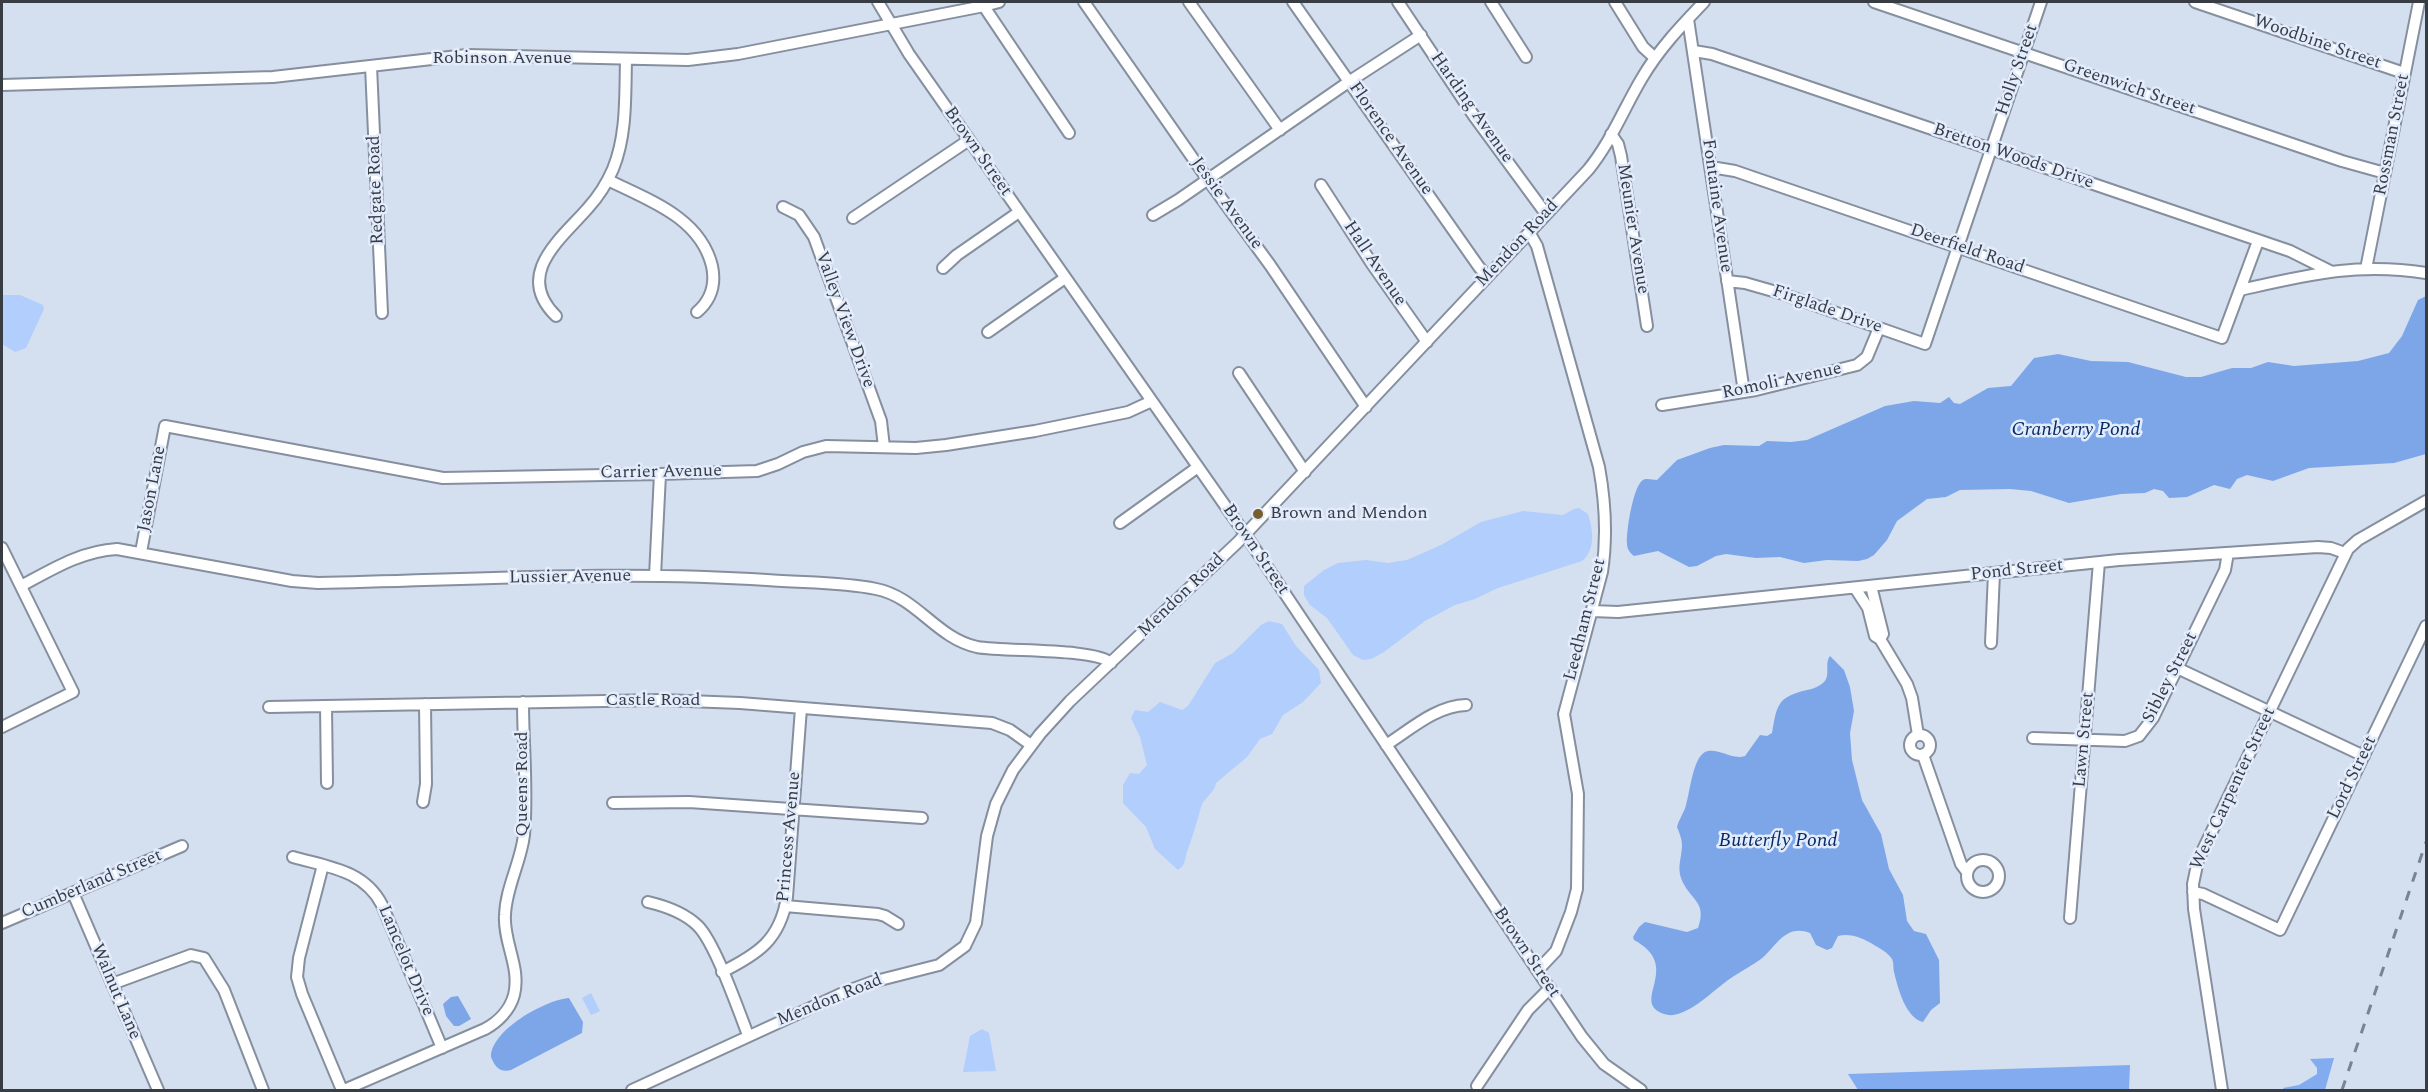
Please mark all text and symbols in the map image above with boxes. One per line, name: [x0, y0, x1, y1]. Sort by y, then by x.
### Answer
street label: Woodbine Street: [2250, 11, 2384, 75]
street label: Holly Street: [1992, 21, 2044, 119]
street label: Robinson Avenue: [432, 48, 572, 70]
street label: Harding Avenue: [1425, 48, 1517, 168]
street label: Greenwich Street: [2060, 55, 2198, 121]
street label: Rossman Street: [2371, 72, 2415, 198]
street label: Florence Avenue: [1343, 78, 1437, 200]
street label: Brown Street: [938, 103, 1016, 201]
street label: Bretton Woods Drive: [1930, 119, 2096, 195]
street label: Redgate Road: [364, 135, 390, 245]
street label: Fontaine Avenue: [1696, 138, 1736, 274]
street label: Jessie Avenue: [1185, 154, 1267, 254]
street label: Meunier Avenue: [1611, 162, 1653, 296]
street label: Mendon Road: [1472, 196, 1564, 292]
street label: Hall Avenue: [1338, 217, 1410, 311]
street label: Deerfield Road: [1907, 220, 2027, 280]
street label: Valley View Drive: [809, 249, 879, 391]
street label: Firglade Drive: [1769, 281, 1885, 339]
street label: Romoli Avenue: [1720, 359, 1844, 405]
water label: Cranberry Pond: [2011, 419, 2141, 443]
street label: Jason Lane: [134, 444, 172, 534]
street label: Carrier Avenue: [600, 461, 722, 485]
street label: Brown Street: [1217, 501, 1293, 599]
place label: Brown and Mendon: [1270, 503, 1428, 525]
marker: Brown and Mendon: [1251, 507, 1265, 521]
street label: Mendon Road: [1134, 549, 1230, 643]
street label: Pond Street: [1970, 555, 2064, 587]
street label: Leedham Street: [1560, 557, 1612, 683]
street label: Lussier Avenue: [509, 566, 631, 590]
street label: Sibley Street: [2139, 629, 2203, 727]
street label: Castle Road: [606, 690, 700, 712]
street label: Lawn Street: [2070, 691, 2100, 789]
street label: West Carpenter Street: [2187, 704, 2281, 874]
street label: Queens Road: [512, 731, 534, 837]
street label: Lord Street: [2324, 733, 2382, 823]
street label: Princess Avenue: [774, 771, 806, 903]
water label: Butterfly Pond: [1718, 830, 1838, 854]
street label: Cumberland Street: [18, 846, 166, 924]
street label: Lancelot Drive: [372, 902, 438, 1020]
street label: Brown Street: [1488, 904, 1564, 1002]
street label: Walnut Lane: [85, 941, 145, 1043]
street label: Mendon Road: [774, 970, 886, 1032]

